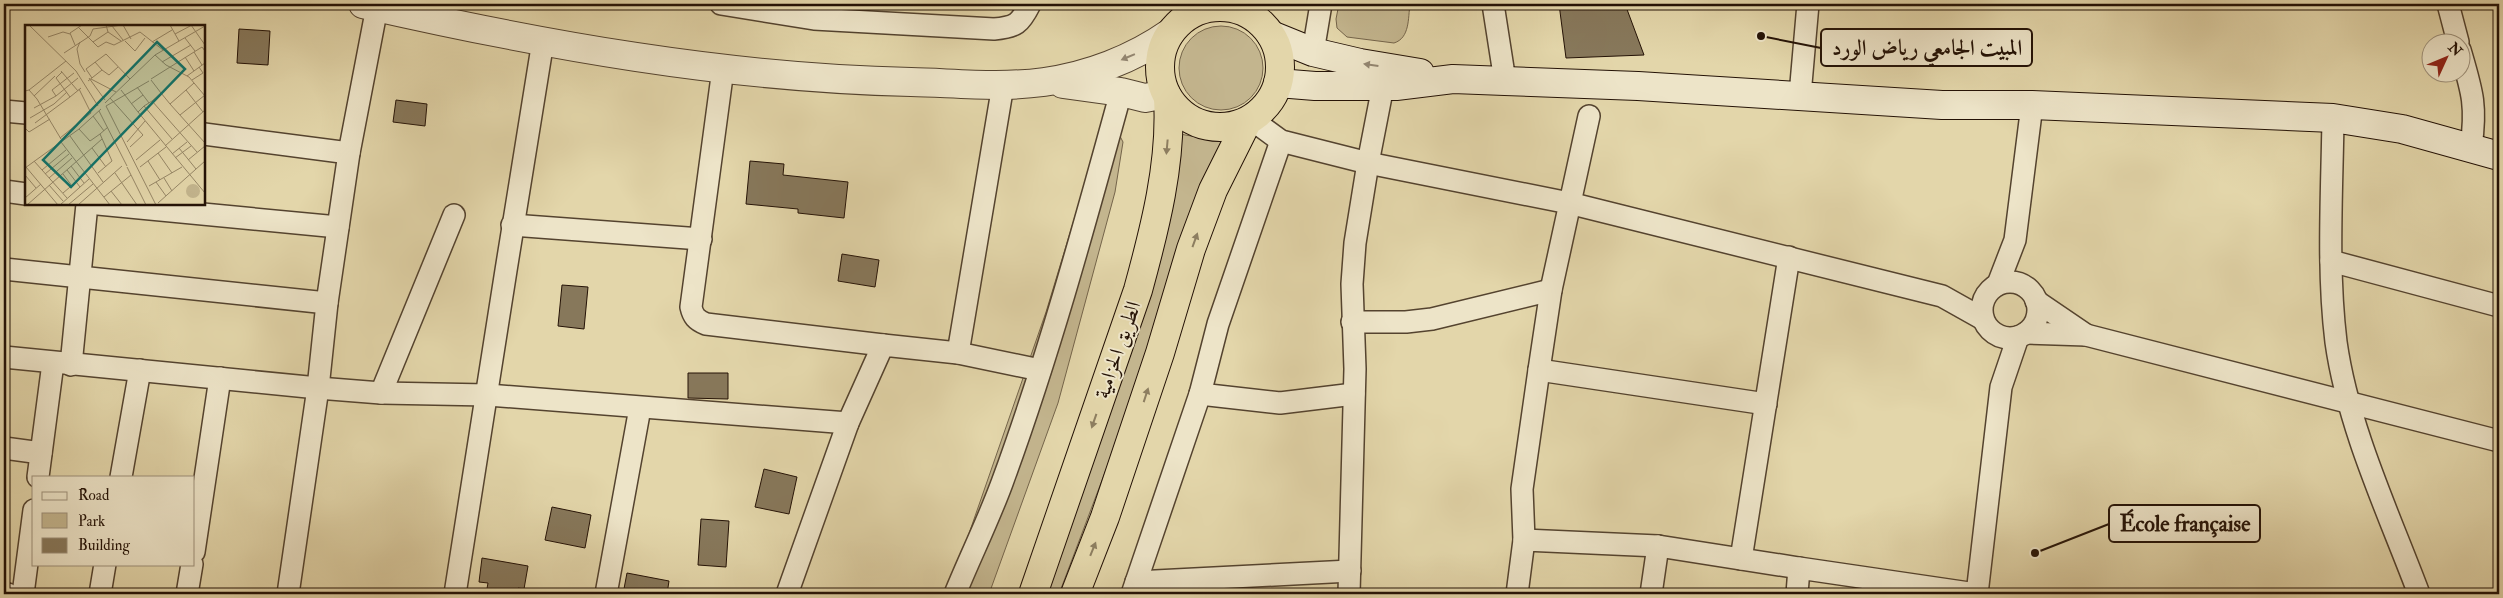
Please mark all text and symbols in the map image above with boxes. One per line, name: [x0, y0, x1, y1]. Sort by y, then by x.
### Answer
inset map: [25, 25, 205, 205]
callout: المبيت الجامعي رياض الورد: [1821, 29, 2032, 66]
north arrow: [2420, 32, 2470, 82]
text: المبيت الجامعي رياض الورد: [1832, 34, 2022, 68]
text: N: [2444, 38, 2466, 60]
one-way arrow: [1121, 54, 1135, 62]
one-way arrow: [1362, 60, 1378, 68]
one-way arrow: [1163, 139, 1171, 155]
one-way arrow: [1192, 233, 1199, 248]
street label: الطريق الحزامية: [1089, 298, 1147, 402]
one-way arrow: [1143, 388, 1150, 403]
one-way arrow: [1090, 414, 1098, 429]
legend: [32, 476, 195, 566]
text: Road: [78, 486, 110, 505]
callout: École française: [2109, 505, 2260, 542]
text: École française: [2120, 508, 2251, 538]
text: Park: [78, 512, 105, 531]
text: Building: [78, 536, 130, 555]
one-way arrow: [1089, 542, 1097, 556]

